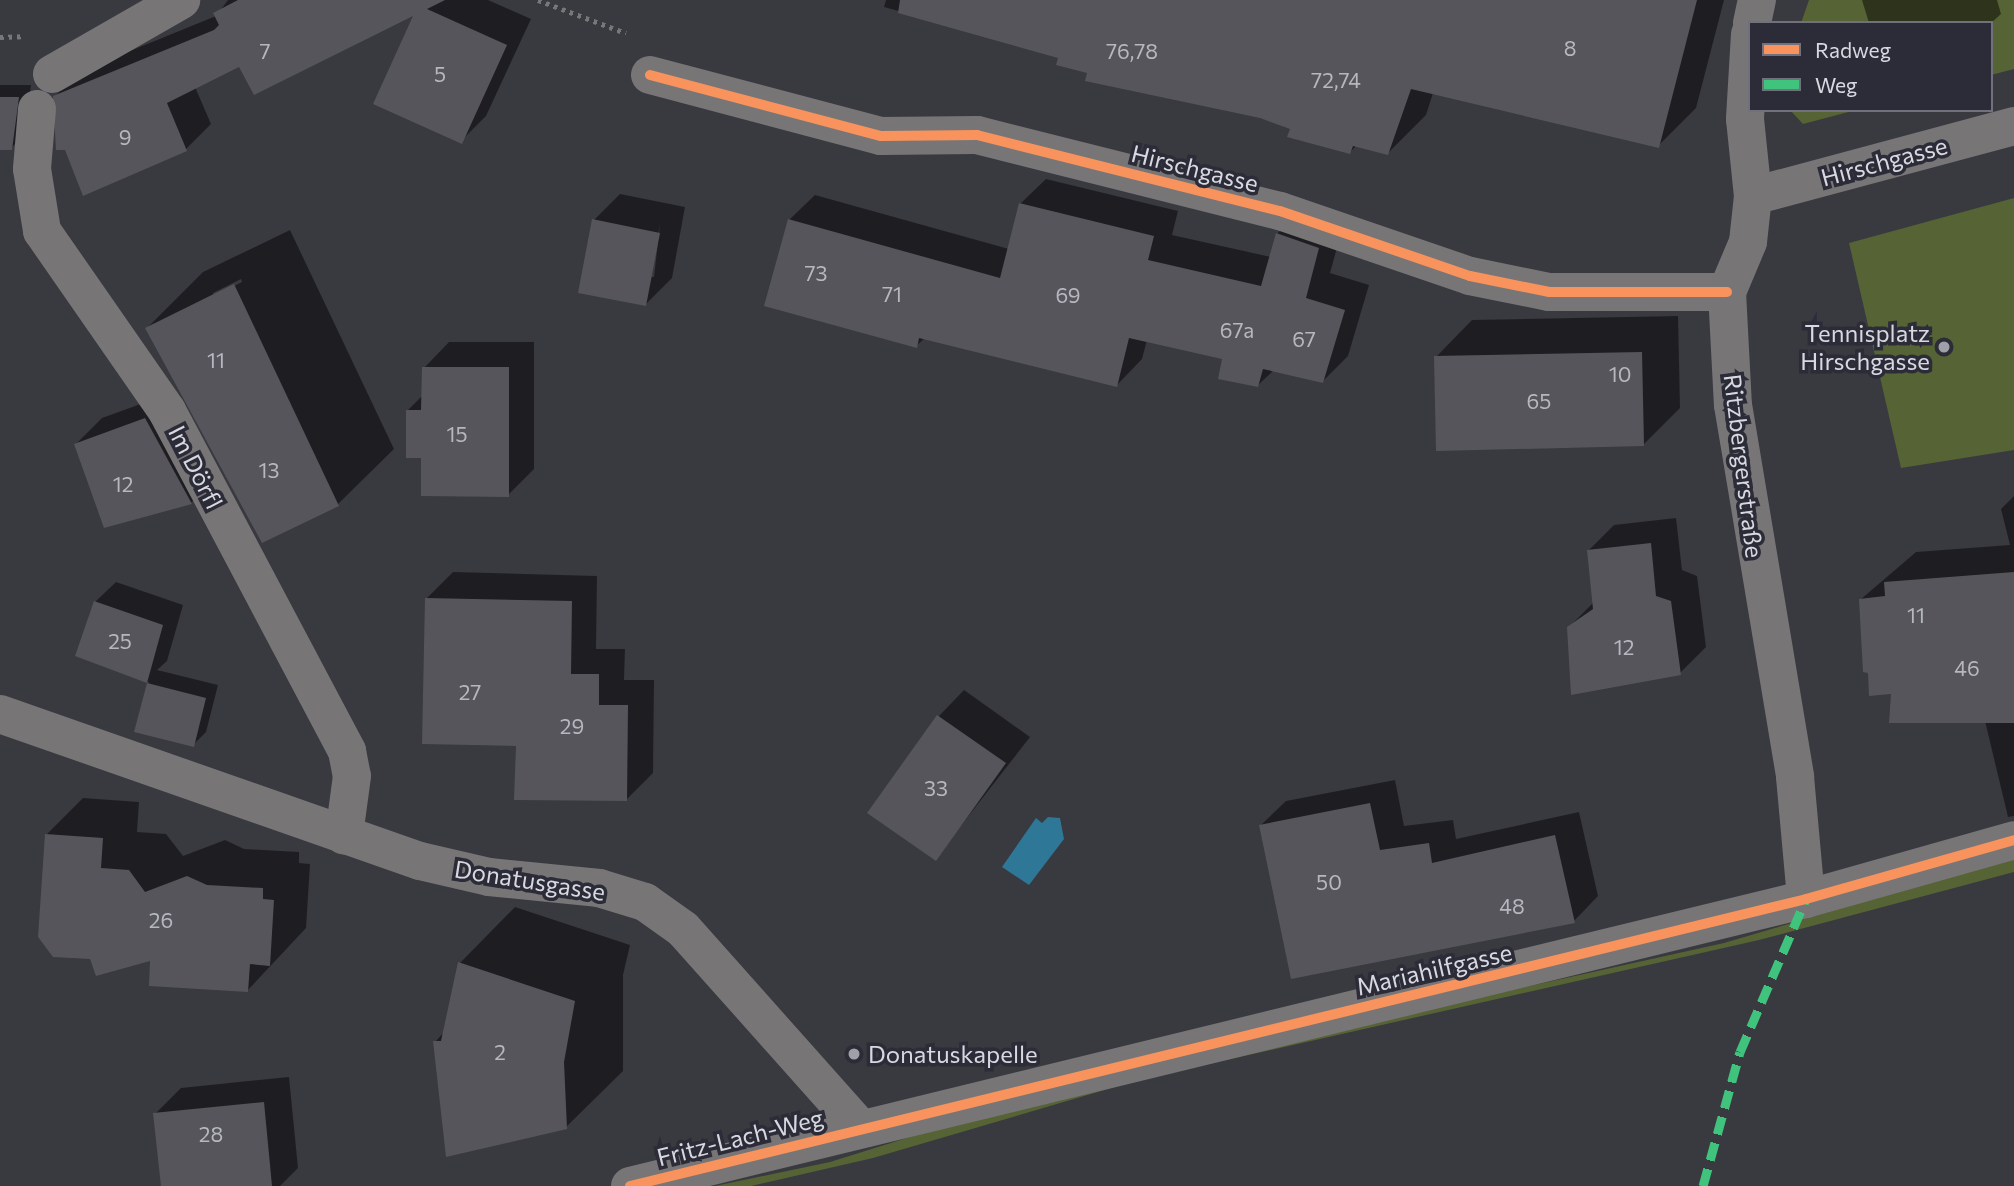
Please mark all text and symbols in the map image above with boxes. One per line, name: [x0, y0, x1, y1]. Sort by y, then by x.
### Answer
legend: [1748, 21, 1993, 112]
house number: 8: [1564, 35, 1576, 61]
text: Radweg: [1815, 37, 1891, 62]
house number: 7: [259, 38, 271, 64]
house number: 76,78: [1106, 38, 1158, 64]
house number: 5: [434, 61, 446, 87]
house number: 72,74: [1311, 67, 1361, 93]
text: Weg: [1815, 72, 1857, 97]
house number: 9: [119, 124, 131, 150]
street label: Hirschgasse: [1818, 130, 1950, 192]
street label: Hirschgasse: [1129, 138, 1261, 198]
house number: 73: [804, 260, 828, 286]
house number: 71: [882, 281, 902, 307]
house number: 69: [1055, 282, 1081, 308]
house number: 67a: [1220, 317, 1254, 343]
place label: Tennisplatz Hirschgasse: [1800, 319, 1930, 375]
house number: 67: [1292, 326, 1316, 352]
marker: Tennisplatz Hirschgasse: [1936, 339, 1952, 355]
house number: 11: [207, 347, 225, 373]
house number: 10: [1609, 361, 1631, 387]
street label: Ritzbergerstraße: [1718, 373, 1770, 559]
house number: 65: [1527, 388, 1551, 414]
street label: Im Dörfl: [163, 421, 229, 513]
house number: 15: [446, 421, 468, 447]
house number: 13: [259, 457, 279, 483]
house number: 12: [113, 471, 133, 497]
house number: 11: [1907, 602, 1925, 628]
house number: 25: [108, 628, 132, 654]
house number: 12: [1614, 634, 1634, 660]
house number: 46: [1954, 655, 1980, 681]
house number: 27: [459, 679, 481, 705]
house number: 29: [560, 713, 584, 739]
house number: 33: [924, 775, 948, 801]
street label: Donatusgasse: [453, 854, 607, 906]
house number: 50: [1316, 869, 1342, 895]
house number: 48: [1499, 893, 1525, 919]
house number: 26: [149, 907, 173, 933]
street label: Mariahilfgasse: [1353, 937, 1515, 1001]
house number: 2: [494, 1039, 506, 1065]
place label: Donatuskapelle: [868, 1040, 1038, 1068]
marker: Donatuskapelle: [846, 1046, 862, 1062]
street label: Fritz-Lach-Weg: [654, 1102, 826, 1172]
house number: 28: [199, 1121, 223, 1147]

